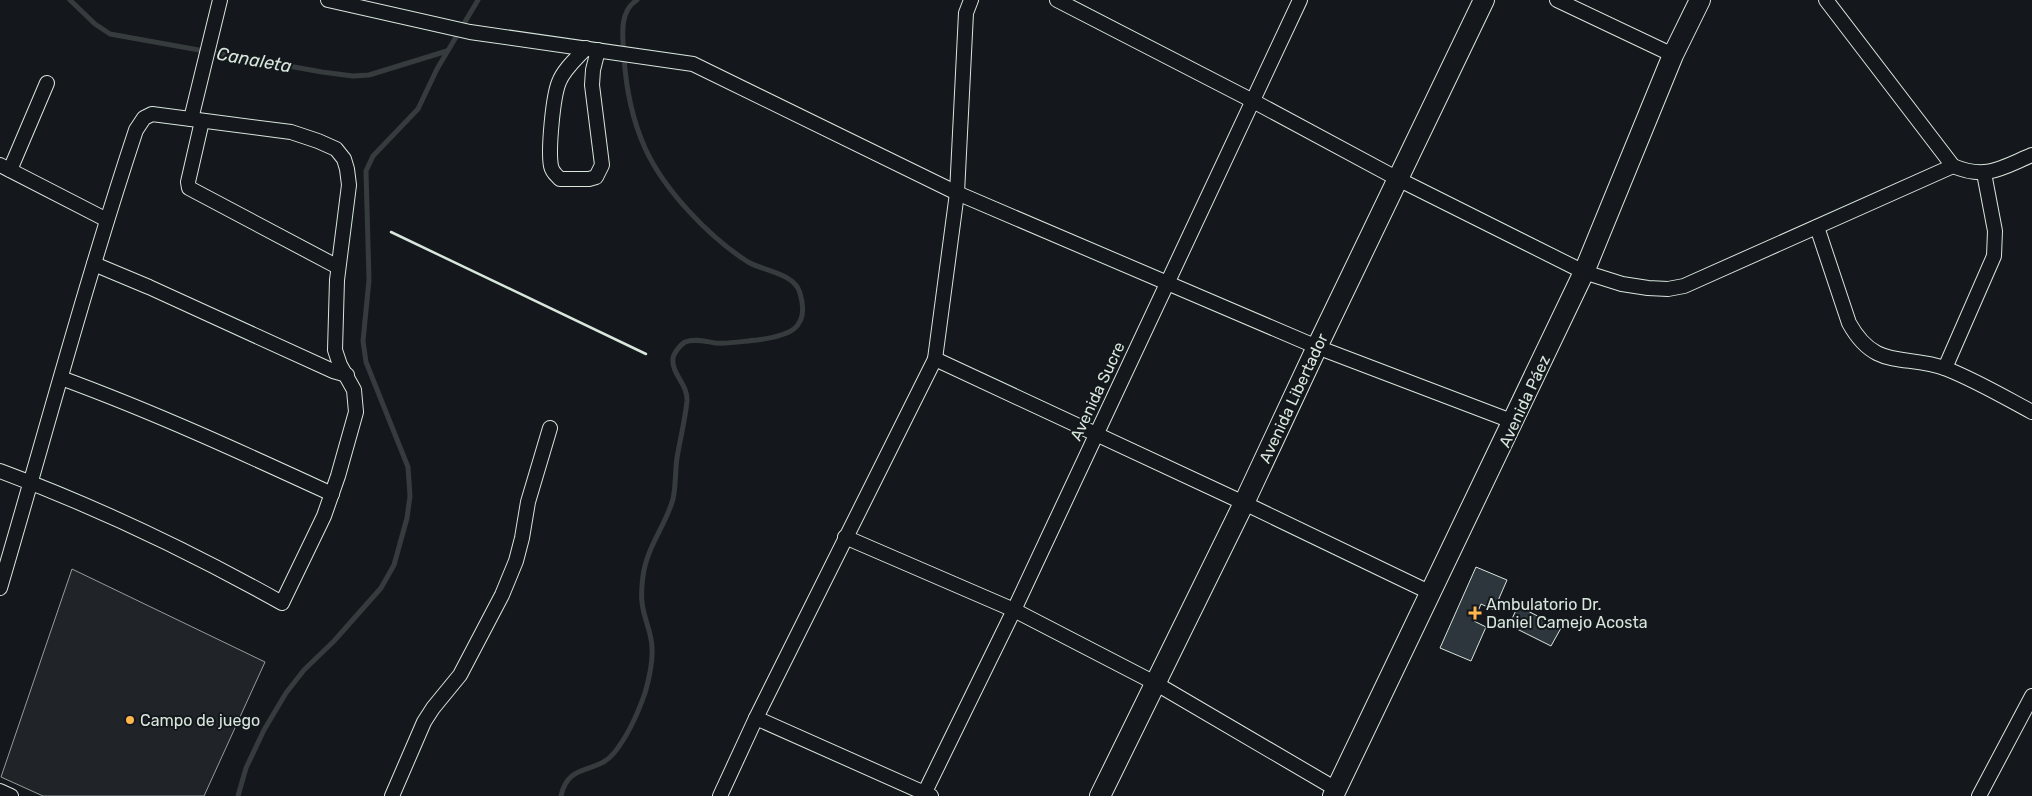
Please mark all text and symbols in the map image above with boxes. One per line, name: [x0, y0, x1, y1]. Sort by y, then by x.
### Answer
water label: Canaleta: [215, 43, 294, 77]
street label: Avenida Libertador: [1255, 330, 1332, 466]
street label: Avenida Sucre: [1066, 339, 1129, 444]
street label: Avenida Páez: [1495, 352, 1554, 450]
place label: Ambulatorio Dr. Daniel Camejo Acosta: [1486, 595, 1647, 632]
marker: Ambulatorio Dr. Daniel Camejo Acosta: [1468, 606, 1482, 620]
place label: Campo de juego: [140, 711, 260, 730]
marker: Campo de juego: [124, 714, 136, 726]

